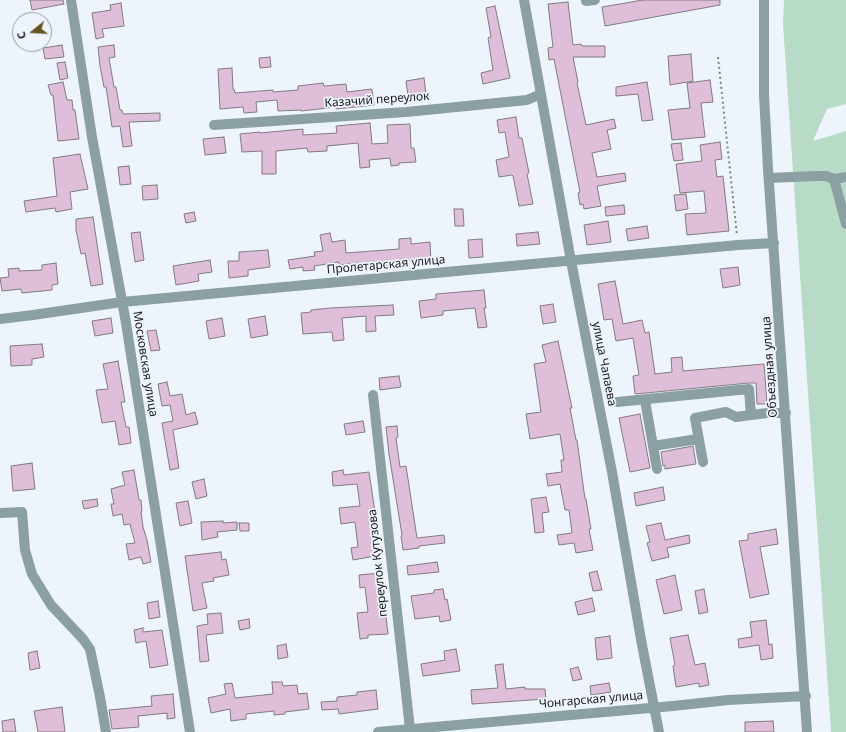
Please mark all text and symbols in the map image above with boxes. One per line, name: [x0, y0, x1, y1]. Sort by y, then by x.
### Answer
north arrow: [12, 12, 52, 52]
text: С: [13, 30, 29, 41]
street label: Казачий переулок: [324, 89, 430, 111]
street label: Пролетарская улица: [326, 253, 446, 277]
street label: Московская улица: [130, 310, 160, 418]
street label: Объездная улица: [759, 316, 781, 418]
street label: улица Чапаева: [589, 320, 619, 408]
street label: переулок Кутузова: [365, 508, 391, 618]
street label: Чонгарская улица: [538, 688, 644, 712]

